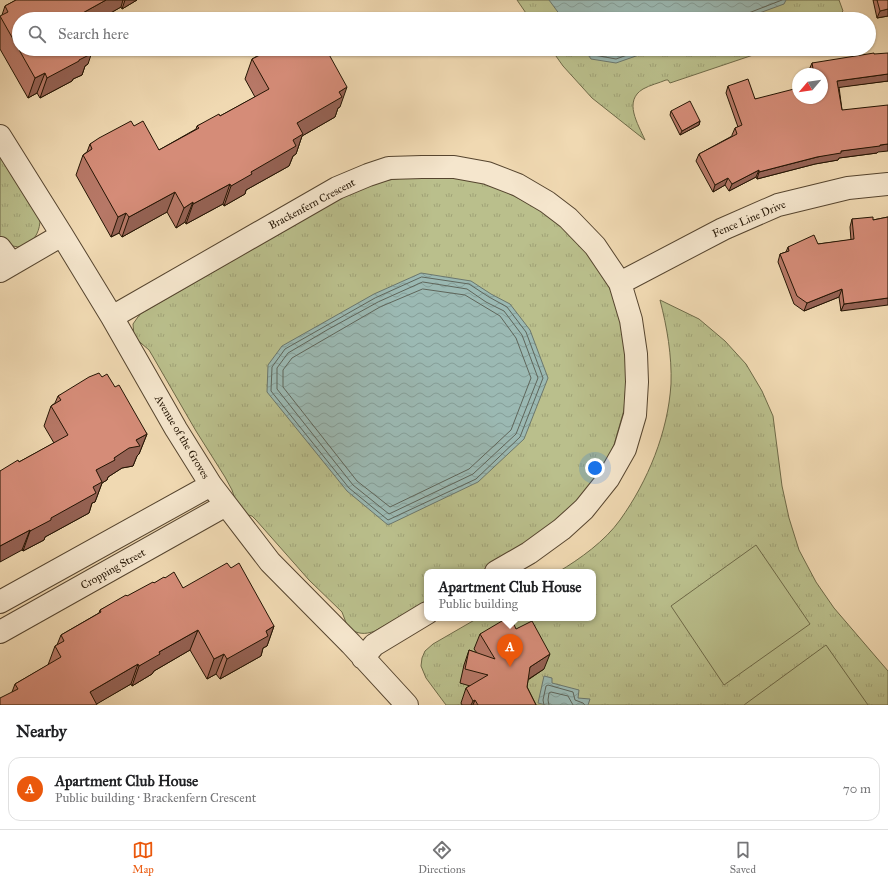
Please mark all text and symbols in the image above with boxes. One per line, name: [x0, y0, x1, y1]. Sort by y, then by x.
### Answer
search box: [12, 12, 876, 56]
icon: search: [26, 23, 48, 45]
text: Search here: [58, 25, 129, 43]
north arrow: [792, 68, 828, 104]
street label: Brackenfern Crescent: [267, 176, 358, 232]
street label: Fence Line Drive: [710, 198, 788, 240]
street label: Avenue of the Groves: [151, 392, 212, 481]
your location: [585, 458, 605, 478]
street label: Cropping Street: [78, 546, 148, 592]
popup: [424, 569, 596, 621]
text: Apartment Club House: [438, 578, 582, 596]
text: Public building: [438, 596, 518, 612]
pin: A: [497, 634, 523, 667]
text: Nearby: [16, 721, 67, 742]
text: Apartment Club House: [55, 772, 198, 790]
text: A: [26, 781, 34, 797]
text: 70 m: [843, 781, 871, 797]
text: Public building · Brackenfern Crescent: [55, 790, 256, 806]
tab: Map: [132, 839, 154, 876]
tab: Directions: [418, 839, 466, 876]
tab: Saved: [730, 839, 756, 876]

